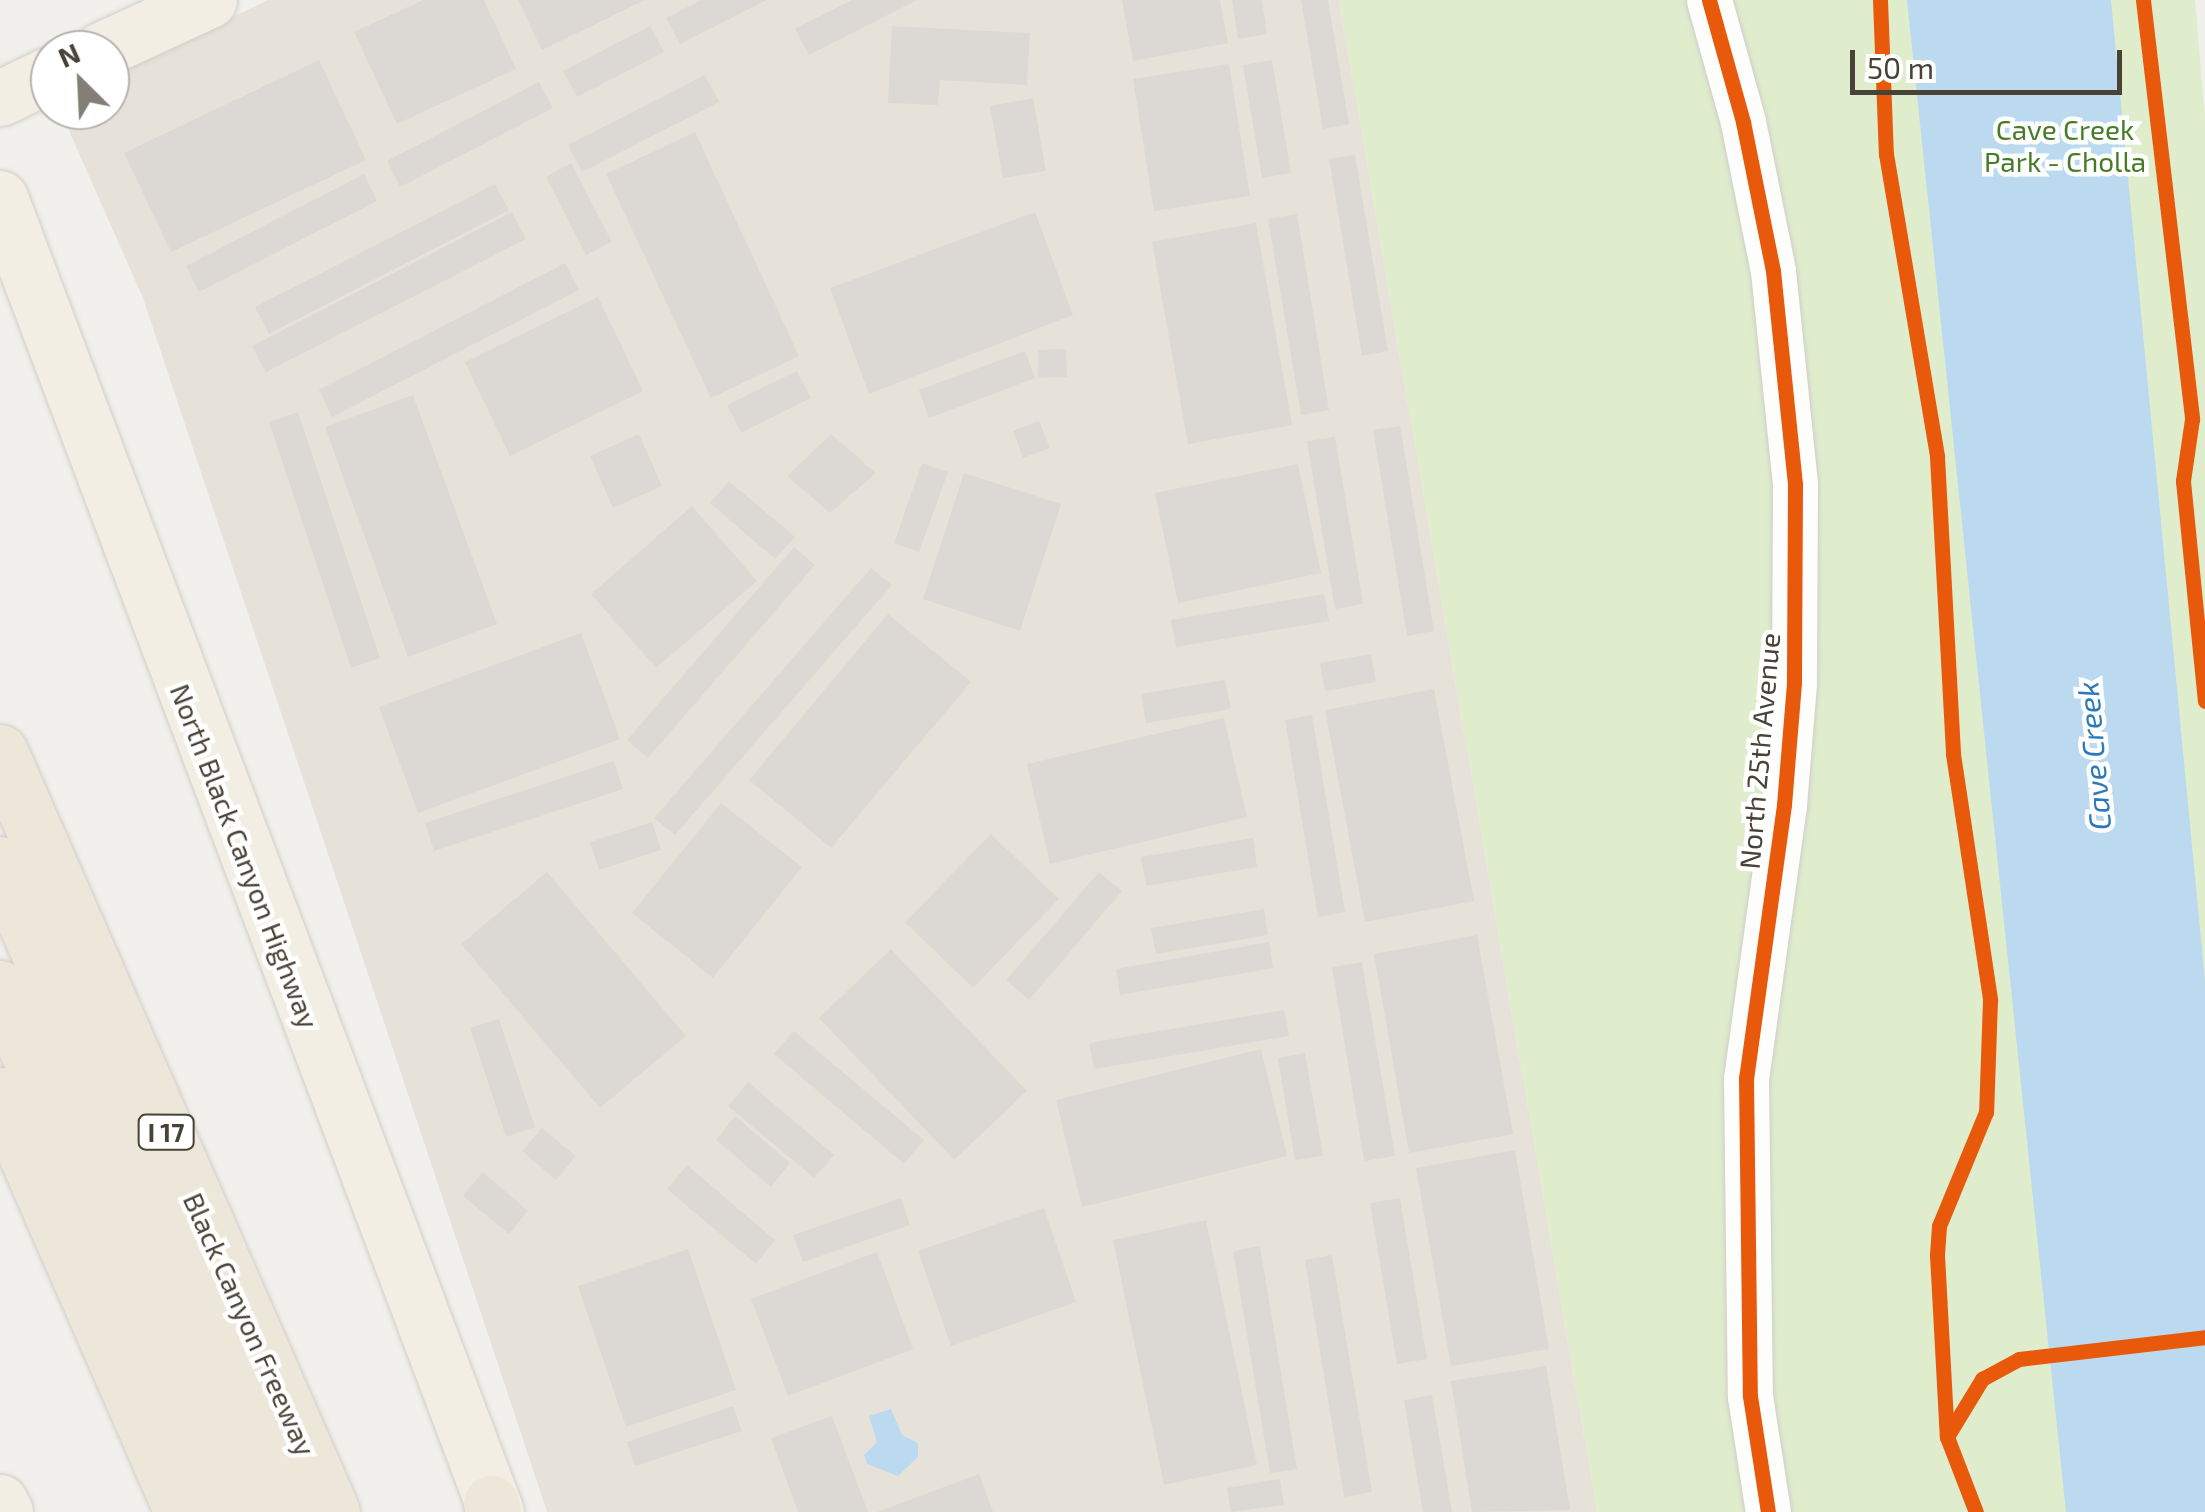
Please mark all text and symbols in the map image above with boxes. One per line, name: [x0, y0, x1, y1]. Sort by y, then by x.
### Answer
north arrow: [30, 30, 130, 130]
scale bar: [1855, 30, 2128, 92]
text: N: [52, 35, 85, 74]
text: 50 m: [1867, 49, 1934, 85]
park label: Cave Creek Park - Cholla: [1984, 112, 2146, 178]
street label: North 25th Avenue: [1732, 631, 1786, 871]
street label: North Black Canyon Highway: [164, 679, 326, 1033]
water label: Cave Creek: [2069, 680, 2117, 832]
road number: I 17: [136, 1112, 196, 1152]
street label: Black Canyon Freeway: [177, 1187, 323, 1461]

